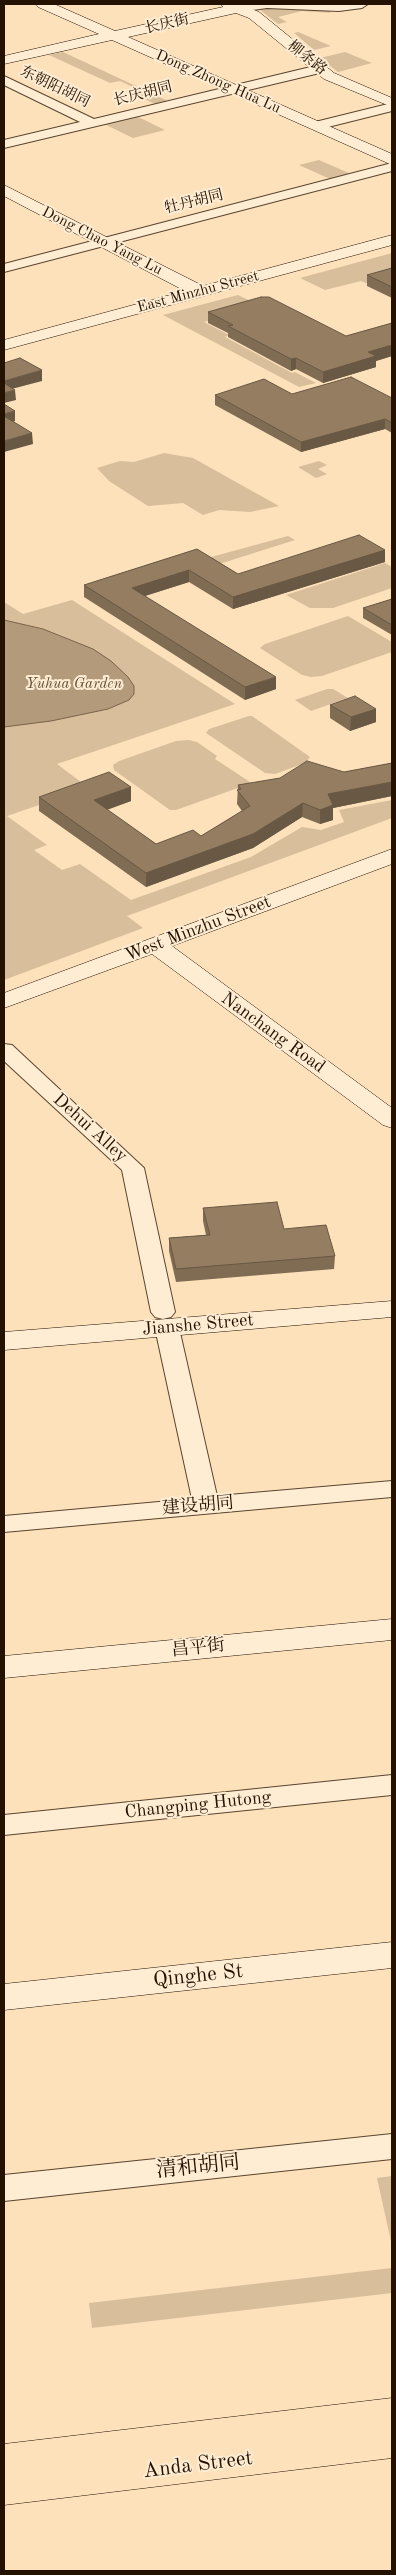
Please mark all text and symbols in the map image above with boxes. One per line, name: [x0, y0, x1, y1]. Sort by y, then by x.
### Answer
street label: 长庆街: [143, 10, 191, 38]
street label: 柳条路: [284, 37, 330, 79]
street label: Dong Zhong Hua Lu: [153, 46, 283, 118]
street label: 东朝阳胡同: [17, 62, 93, 112]
street label: 长庆胡同: [112, 78, 174, 110]
street label: 牡丹胡同: [163, 186, 225, 218]
street label: Dong Chao Yang Lu: [39, 203, 165, 279]
street label: East Minzhu Street: [135, 267, 261, 317]
park label: Yuhua Garden: [26, 675, 122, 693]
street label: West Minzhu Street: [122, 891, 274, 967]
street label: Nanchang Road: [217, 988, 329, 1078]
street label: Dehui Alley: [48, 1089, 132, 1167]
street label: Jianshe Street: [141, 1309, 255, 1341]
street label: 建设胡同: [161, 1492, 235, 1520]
street label: 昌平街: [170, 1634, 226, 1662]
street label: Changping Hutong: [124, 1787, 272, 1823]
street label: Qinghe St: [152, 1959, 244, 1993]
street label: 清和胡同: [155, 2150, 241, 2184]
street label: Anda Street: [142, 2446, 254, 2484]

